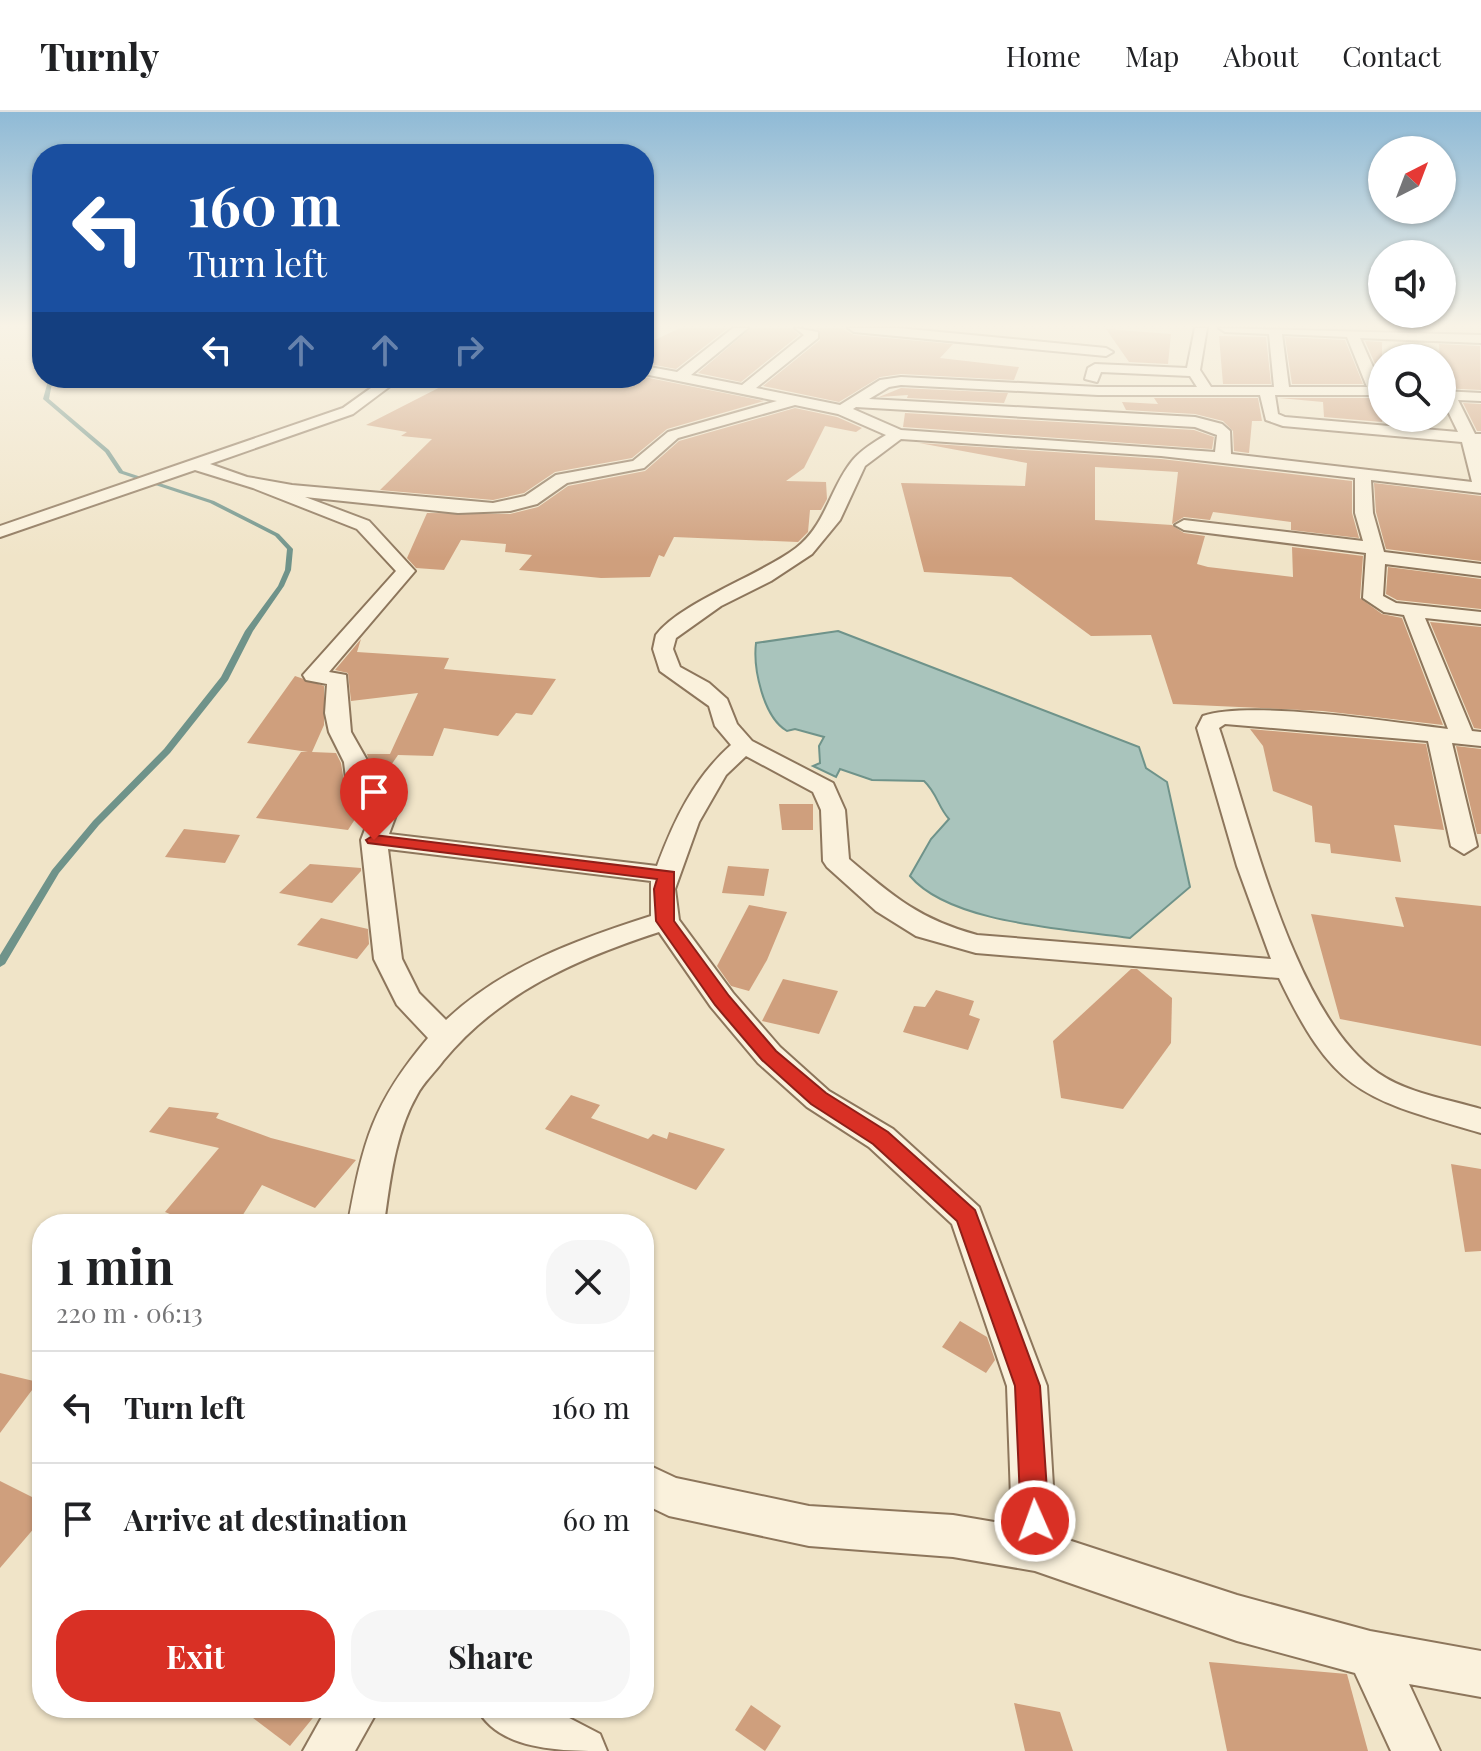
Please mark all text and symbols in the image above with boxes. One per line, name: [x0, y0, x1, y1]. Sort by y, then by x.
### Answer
text: Turnly: [40, 30, 159, 81]
text: Home: [1006, 37, 1081, 74]
text: Map: [1125, 37, 1179, 74]
text: About: [1223, 37, 1298, 74]
text: Contact: [1342, 37, 1441, 74]
north arrow: [1368, 136, 1456, 224]
map controls: [1368, 136, 1456, 432]
text: 160 m: [188, 166, 341, 241]
icon: left: [56, 176, 160, 280]
text: Turn left: [188, 238, 327, 286]
button: sound: [1368, 240, 1456, 328]
icon: left: [195, 328, 239, 372]
icon: ahead: [279, 328, 323, 372]
icon: ahead: [363, 328, 407, 372]
icon: right: [447, 328, 491, 372]
button: search: [1368, 344, 1456, 432]
pin: [340, 758, 408, 840]
icon: arrive: [352, 770, 396, 814]
text: 1 min: [56, 1233, 174, 1297]
button: close: [546, 1240, 630, 1324]
text: 220 m · 06:13: [56, 1295, 203, 1330]
icon: left: [56, 1385, 100, 1429]
text: Turn left: [124, 1387, 245, 1427]
text: 160 m: [551, 1387, 630, 1427]
position arrow: [993, 1479, 1077, 1563]
icon: arrive: [56, 1497, 100, 1541]
text: Arrive at destination: [124, 1499, 407, 1539]
text: 60 m: [562, 1499, 630, 1539]
button: Exit: [56, 1610, 335, 1702]
button: Share: [351, 1610, 630, 1702]

